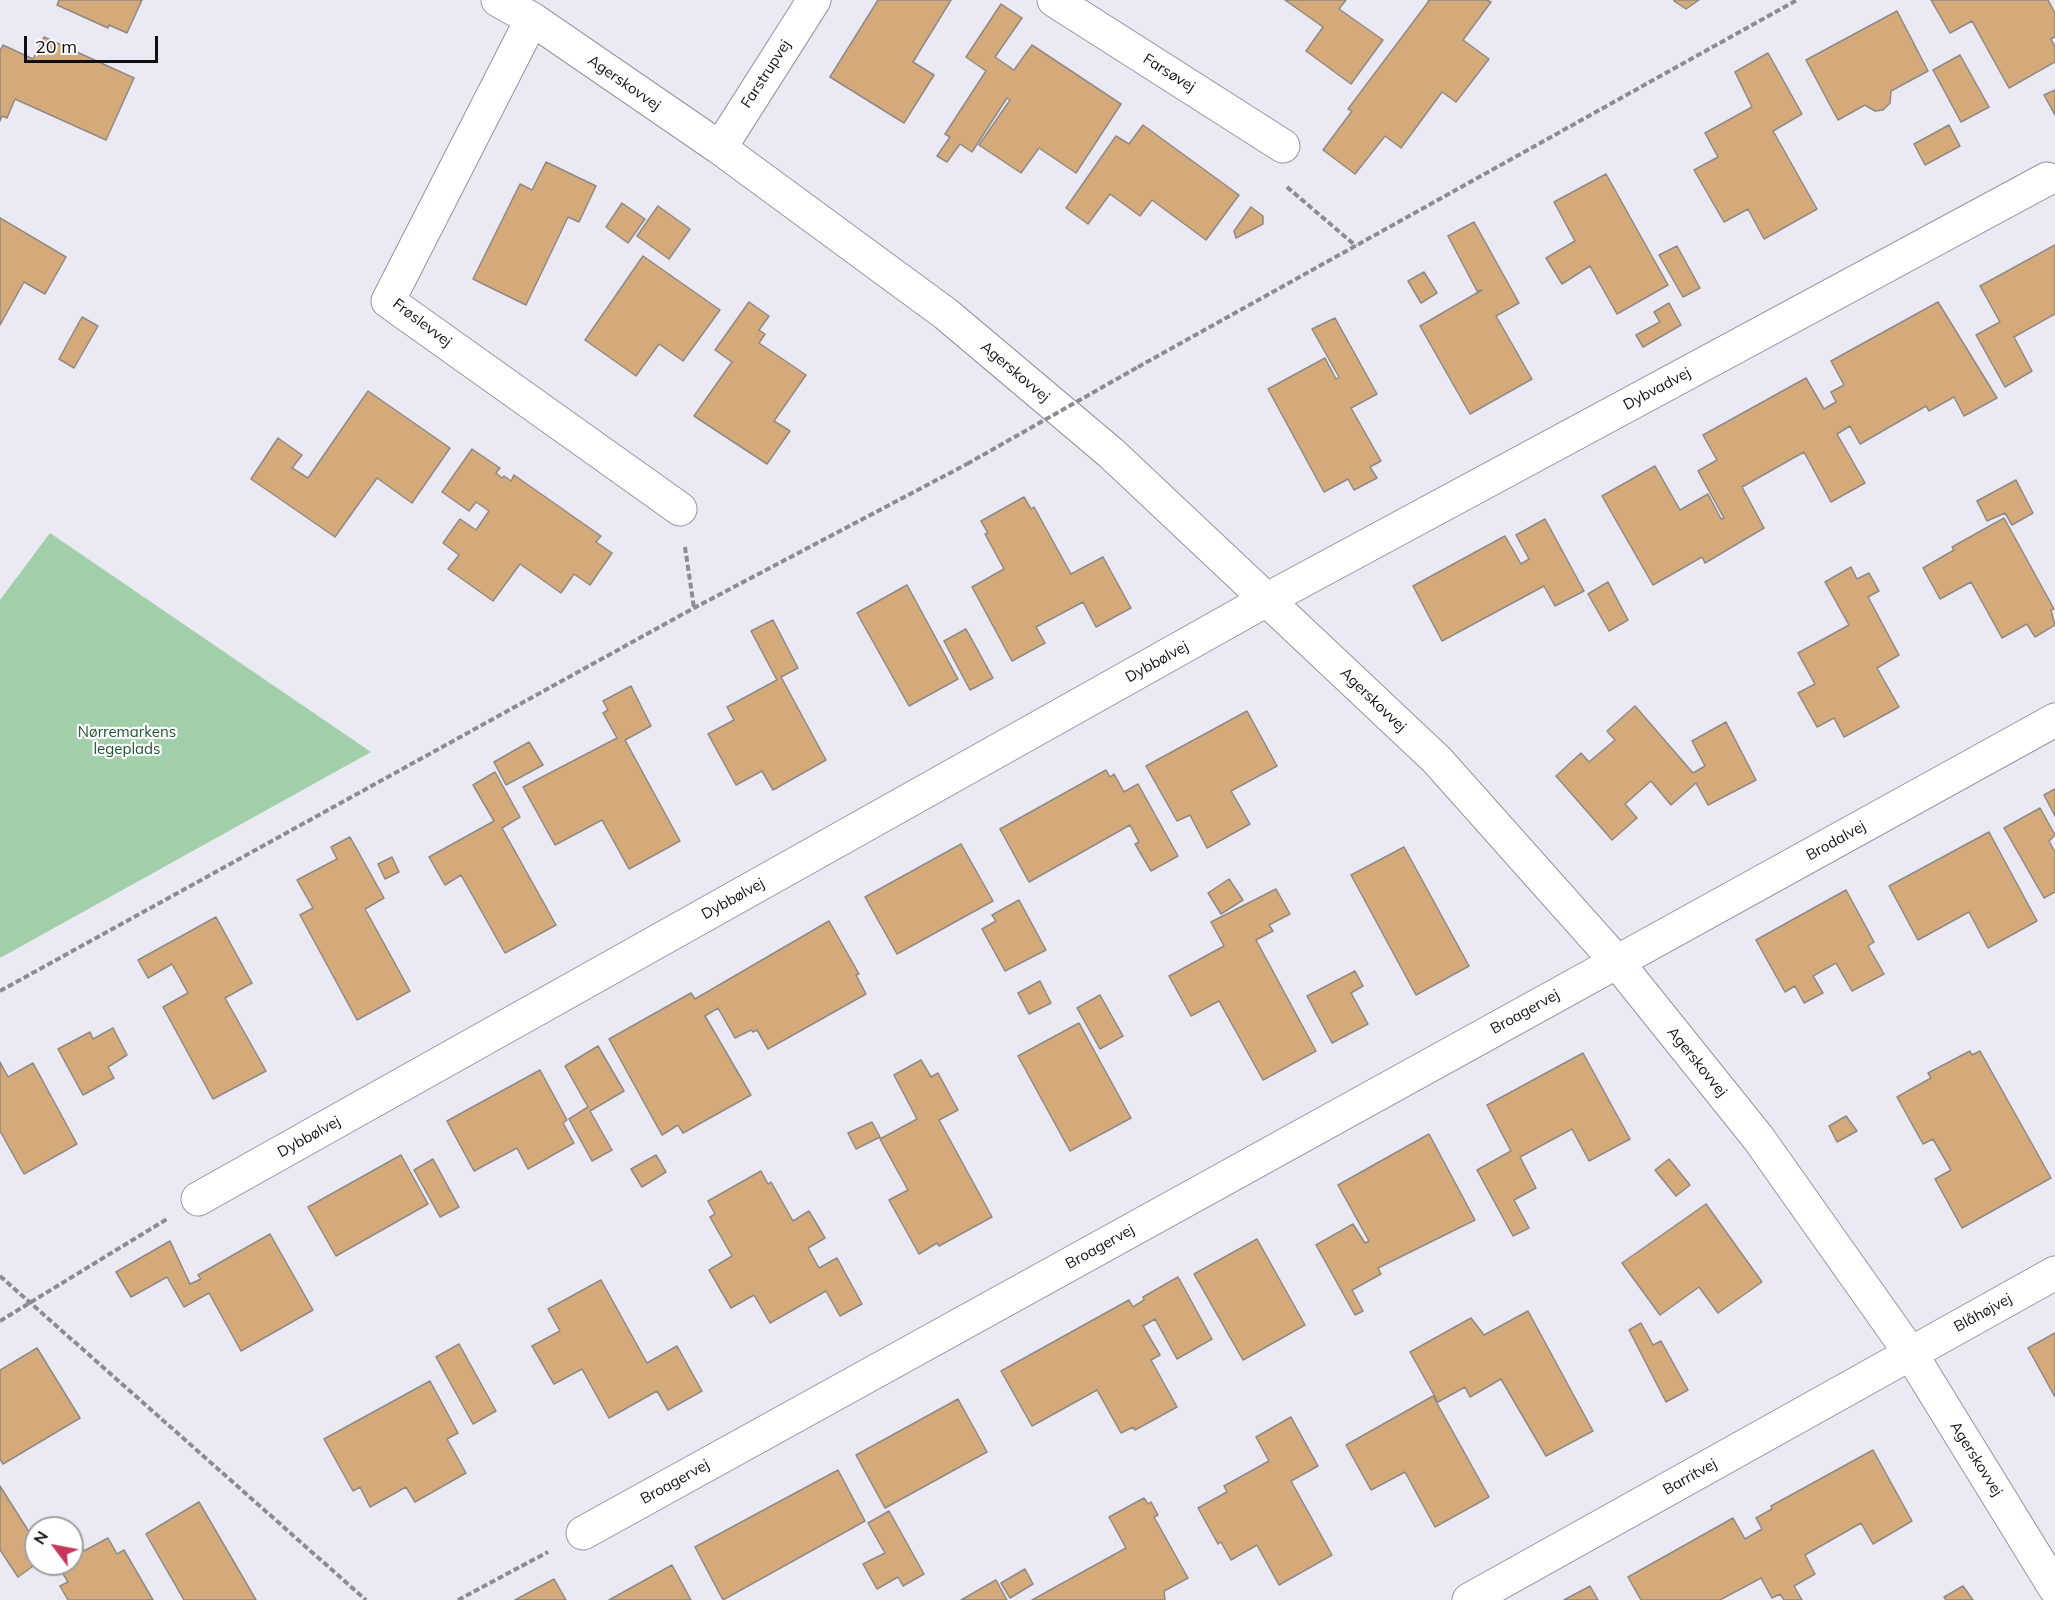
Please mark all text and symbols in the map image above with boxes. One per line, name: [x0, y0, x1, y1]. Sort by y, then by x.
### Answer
scale bar: [27, 24, 160, 62]
text: 20 m: [35, 35, 77, 58]
street label: Farstrupvej: [737, 37, 795, 111]
street label: Farsøvej: [1140, 50, 1198, 96]
street label: Agerskovvej: [584, 51, 664, 115]
street label: Frøslevvej: [389, 295, 455, 351]
street label: Agerskovvej: [977, 338, 1053, 406]
street label: Dybvadvej: [1620, 364, 1694, 414]
street label: Dybbølvej: [1123, 637, 1191, 687]
street label: Agerskovvej: [1336, 664, 1410, 736]
park label: Nørremarkens legeplads: [78, 723, 176, 758]
street label: Brodalvej: [1803, 817, 1869, 865]
street label: Dybbølvej: [699, 874, 767, 924]
street label: Broagervej: [1487, 986, 1563, 1038]
street label: Agerskovvej: [1663, 1023, 1731, 1101]
street label: Dybbølvej: [275, 1112, 343, 1162]
street label: Broagervej: [1062, 1221, 1138, 1273]
street label: Blåhøjvej: [1951, 1290, 2015, 1336]
street label: Agerskovvej: [1946, 1418, 2006, 1500]
street label: Barritvej: [1660, 1455, 1720, 1499]
street label: Broagervej: [637, 1456, 713, 1508]
north arrow: [24, 1516, 84, 1576]
text: N: [29, 1527, 52, 1548]

